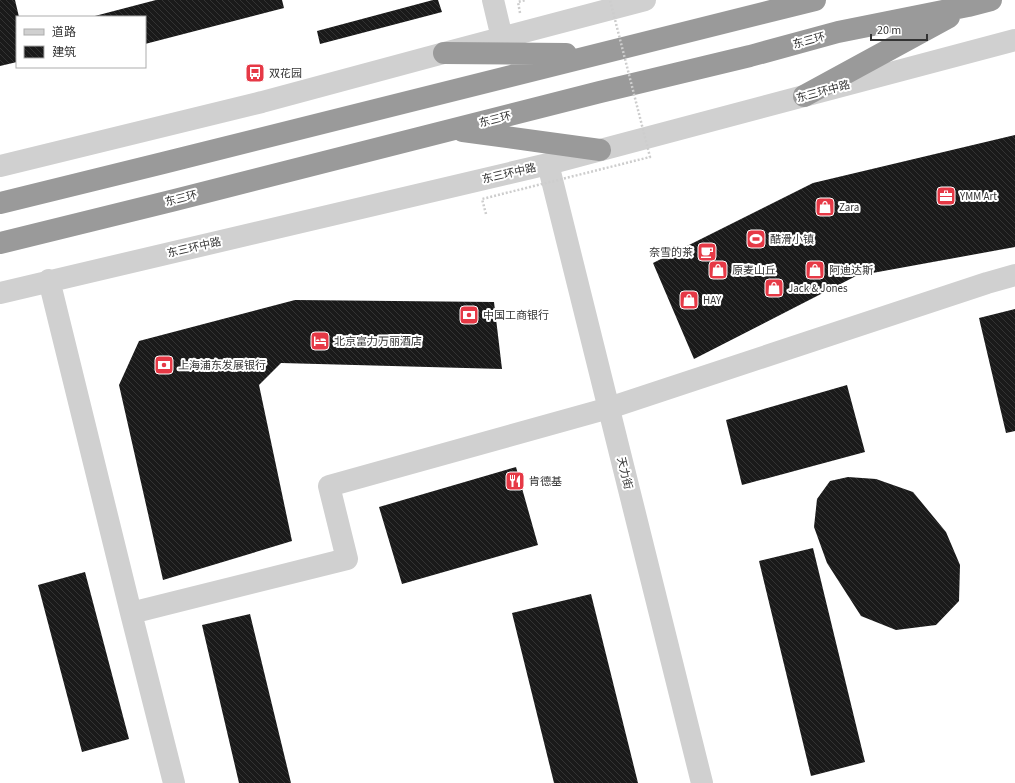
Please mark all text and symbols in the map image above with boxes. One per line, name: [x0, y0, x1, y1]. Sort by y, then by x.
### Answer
legend: [16, 16, 146, 68]
scale bar: [871, 16, 927, 42]
text: 20 m: [877, 22, 901, 39]
text: 道路: [52, 24, 76, 41]
street label: 东三环: [791, 29, 827, 52]
text: 建筑: [52, 44, 76, 61]
bus stop icon: 双花园: [244, 62, 266, 84]
place label: 双花园: [269, 66, 302, 81]
street label: 东三环中路: [795, 77, 852, 106]
street label: 东三环: [477, 108, 513, 131]
street label: 东三环中路: [481, 160, 538, 187]
office icon: YMM Art: [935, 185, 957, 207]
street label: 东三环: [163, 187, 199, 210]
place label: YMM Art: [959, 189, 997, 204]
shop icon: Zara: [814, 196, 836, 218]
place label: Zara: [839, 200, 859, 215]
sports icon: 酷滑小镇: [745, 228, 767, 250]
place label: 酷滑小镇: [770, 232, 814, 247]
street label: 东三环中路: [166, 234, 223, 261]
cafe icon: 奈雪的茶: [696, 241, 718, 263]
place label: 奈雪的茶: [649, 245, 693, 260]
shop icon: 原麦山丘: [707, 259, 729, 281]
shop icon: 阿迪达斯: [804, 259, 826, 281]
place label: 原麦山丘: [732, 263, 776, 278]
place label: 阿迪达斯: [829, 263, 873, 278]
shop icon: Jack & Jones: [763, 277, 785, 299]
place label: Jack & Jones: [788, 281, 848, 296]
shop icon: HAY: [678, 289, 700, 311]
place label: HAY: [703, 293, 722, 308]
bank icon: 中国工商银行: [458, 304, 480, 326]
place label: 中国工商银行: [483, 308, 549, 323]
hotel icon: 北京富力万丽酒店: [309, 330, 331, 352]
place label: 北京富力万丽酒店: [334, 334, 422, 349]
bank icon: 上海浦东发展银行: [153, 354, 175, 376]
place label: 上海浦东发展银行: [178, 358, 266, 373]
street label: 天力街: [613, 455, 636, 491]
restaurant icon: 肯德基: [504, 470, 526, 492]
place label: 肯德基: [529, 474, 562, 489]

